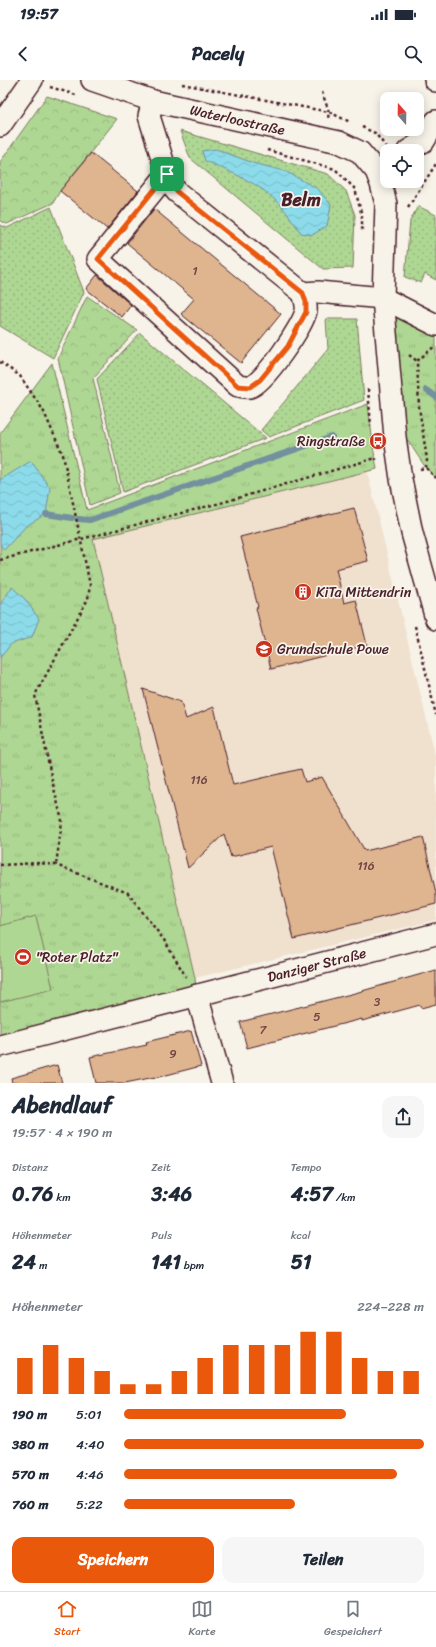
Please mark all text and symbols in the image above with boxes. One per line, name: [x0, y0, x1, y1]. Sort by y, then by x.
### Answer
text: 19:57: [20, 1, 58, 27]
text: Pacely: [192, 38, 244, 70]
icon: back: [12, 43, 34, 65]
icon: search: [402, 43, 424, 65]
north arrow: [380, 92, 424, 136]
map controls: [380, 92, 424, 188]
street label: Waterloostraße: [187, 97, 288, 143]
button: locate: [380, 144, 424, 188]
pin: [150, 157, 184, 191]
icon: arrive: [156, 163, 178, 185]
district label: Belm: [281, 184, 321, 216]
house number: 1: [192, 260, 198, 282]
place label: Ringstraße: [297, 429, 365, 454]
bus stop icon: Ringstraße: [368, 431, 388, 451]
place label: KiTa Mittendrin: [316, 580, 412, 605]
building icon: KiTa Mittendrin: [293, 582, 313, 602]
place label: Grundschule Powe: [277, 637, 389, 662]
school or university icon: Grundschule Powe: [254, 639, 274, 659]
house number: 116: [190, 769, 208, 791]
house number: 116: [357, 855, 375, 877]
street label: Danziger Straße: [265, 940, 369, 990]
place label: "Roter Platz": [36, 945, 119, 970]
sports icon: "Roter Platz": [13, 947, 33, 967]
house number: 3: [374, 991, 381, 1013]
house number: 5: [313, 1006, 321, 1028]
house number: 7: [260, 1019, 268, 1041]
house number: 9: [169, 1043, 177, 1065]
text: Abendlauf: [12, 1086, 112, 1125]
button: share: [382, 1096, 424, 1138]
text: 19:57 · 4 × 190 m: [12, 1121, 112, 1144]
text: Distanz: [12, 1158, 48, 1177]
text: Zeit: [151, 1158, 171, 1177]
text: Tempo: [291, 1158, 321, 1177]
text: 0.76: [12, 1177, 53, 1212]
text: 3:46: [151, 1177, 192, 1212]
text: 4:57: [291, 1177, 333, 1212]
text: km: [53, 1188, 71, 1207]
text: /km: [333, 1188, 355, 1207]
text: Höhenmeter: [12, 1226, 71, 1245]
text: Puls: [151, 1226, 172, 1245]
text: kcal: [291, 1226, 311, 1245]
text: 24: [12, 1245, 36, 1280]
text: 141: [151, 1245, 181, 1280]
text: 51: [291, 1245, 311, 1280]
text: m: [36, 1256, 47, 1275]
text: bpm: [181, 1256, 204, 1275]
text: Höhenmeter: [12, 1295, 82, 1318]
text: 224–228 m: [357, 1295, 424, 1318]
text: 190 m: [12, 1403, 47, 1426]
text: 5:01: [76, 1403, 102, 1426]
text: 380 m: [12, 1433, 49, 1456]
text: 4:40: [76, 1433, 104, 1456]
text: 570 m: [12, 1463, 49, 1486]
text: 4:46: [76, 1463, 104, 1486]
text: 760 m: [12, 1493, 48, 1516]
text: 5:22: [76, 1493, 103, 1516]
button: Speichern: [12, 1537, 214, 1583]
button: Teilen: [222, 1537, 424, 1583]
tab: Start: [54, 1598, 80, 1641]
tab: Karte: [189, 1598, 216, 1641]
tab: Gespeichert: [324, 1598, 382, 1641]

